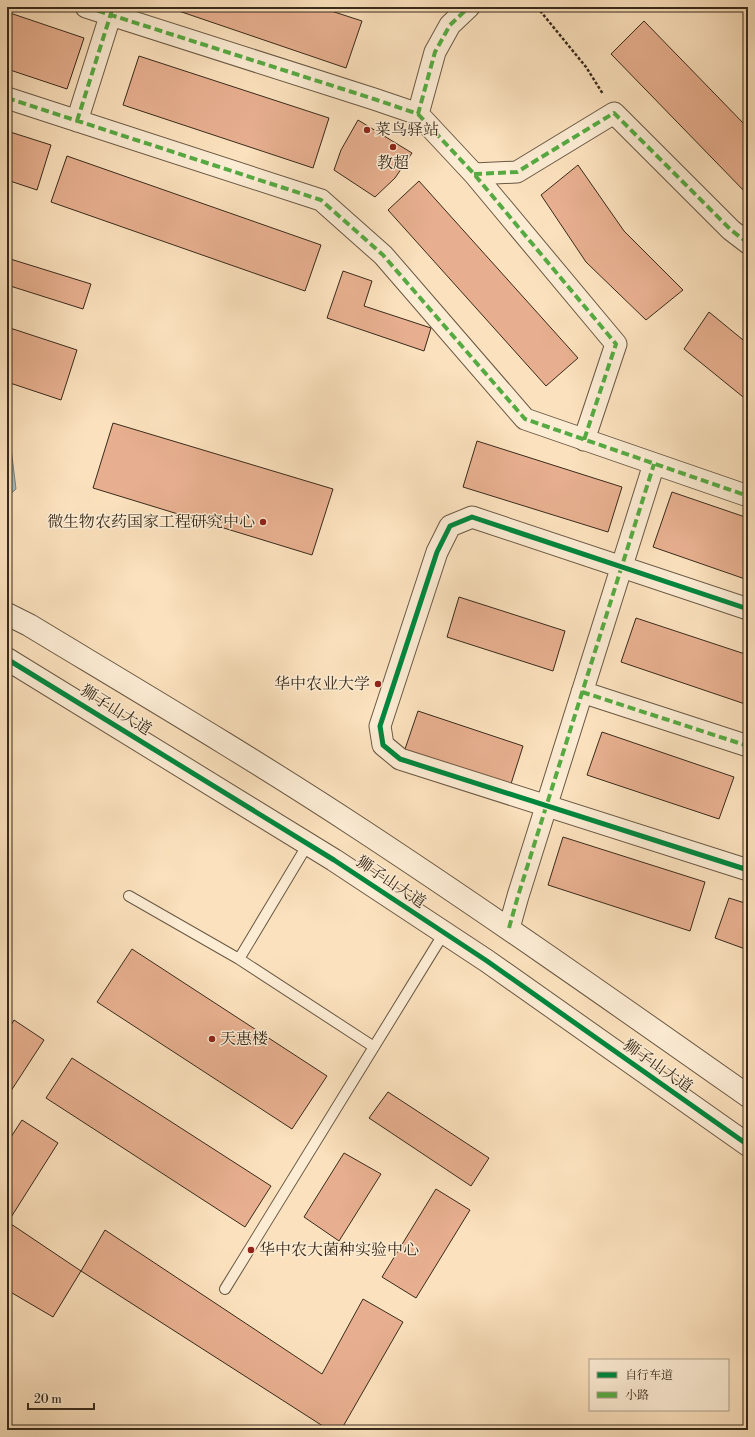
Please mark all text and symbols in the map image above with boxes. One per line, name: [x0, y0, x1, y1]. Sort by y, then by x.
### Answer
place label: 菜鸟驿站: [375, 120, 439, 140]
marker: 菜鸟驿站: [362, 125, 372, 135]
marker: 教超: [388, 142, 398, 152]
place label: 教超: [377, 153, 409, 173]
place label: 微生物农药国家工程研究中心: [47, 512, 255, 532]
marker: 微生物农药国家工程研究中心: [258, 517, 268, 527]
place label: 华中农业大学: [274, 674, 370, 694]
marker: 华中农业大学: [373, 679, 383, 689]
street label: 狮子山大道: [77, 680, 155, 740]
street label: 狮子山大道: [352, 851, 430, 913]
place label: 天惠楼: [220, 1029, 268, 1049]
marker: 天惠楼: [207, 1034, 217, 1044]
street label: 狮子山大道: [619, 1035, 697, 1097]
place label: 华中农大菌种实验中心: [259, 1240, 419, 1260]
marker: 华中农大菌种实验中心: [246, 1245, 256, 1255]
legend: [589, 1359, 729, 1411]
text: 自行车道: [625, 1368, 673, 1383]
scale bar: [28, 1385, 94, 1411]
text: 小路: [625, 1388, 649, 1403]
text: 20 m: [34, 1392, 62, 1407]

